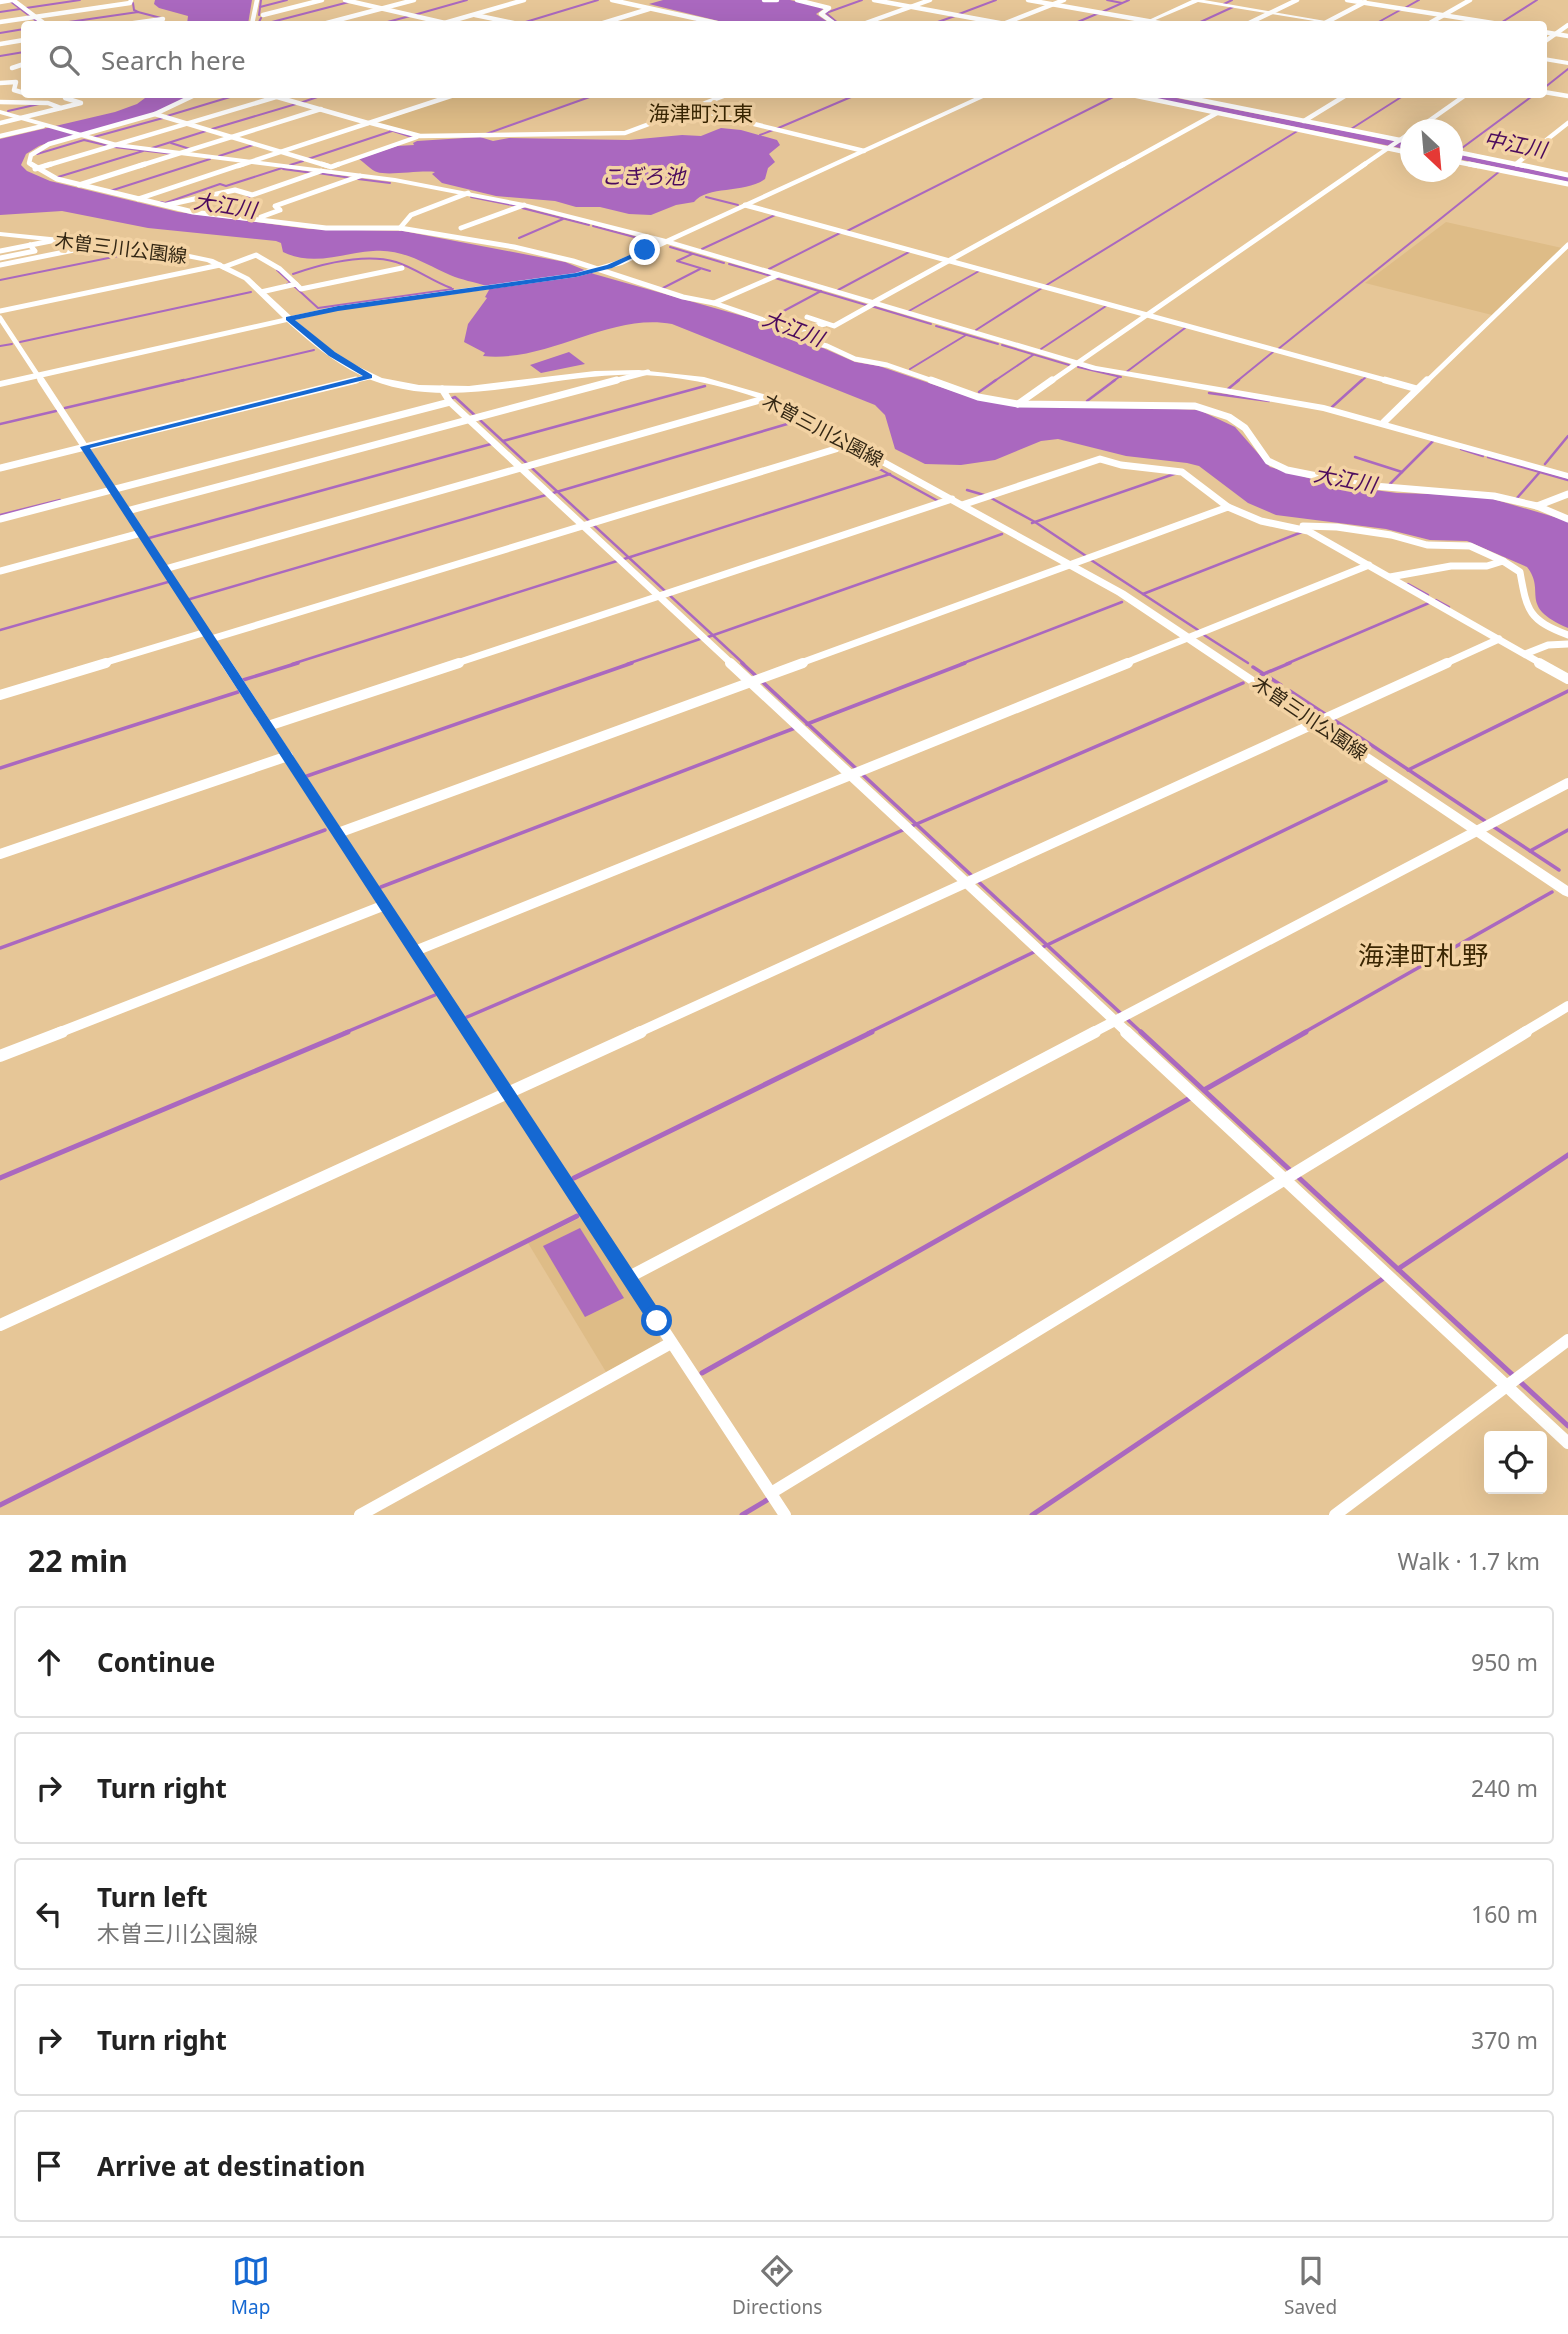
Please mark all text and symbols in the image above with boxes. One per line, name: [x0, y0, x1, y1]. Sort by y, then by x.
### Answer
search box: [21, 21, 1547, 98]
icon: search: [45, 41, 83, 79]
text: Search here: [101, 42, 246, 78]
district label: 海津町江東: [649, 99, 754, 127]
north arrow: [1400, 119, 1463, 182]
water label: 中江川: [1482, 124, 1551, 164]
water label: こぎろ池: [601, 162, 687, 190]
water label: 大江川: [192, 186, 260, 224]
street label: 木曽三川公園線: [53, 227, 189, 269]
route end: [629, 234, 660, 265]
water label: 大江川: [759, 304, 830, 353]
street label: 木曽三川公園線: [758, 387, 888, 473]
water label: 大江川: [1312, 459, 1381, 499]
street label: 木曽三川公園線: [1248, 670, 1372, 766]
district label: 海津町札野: [1358, 937, 1488, 973]
route start: [641, 1305, 672, 1336]
map controls: [1484, 1431, 1547, 1494]
button: locate: [1484, 1431, 1547, 1494]
text: 22 min: [28, 1540, 128, 1581]
text: Walk · 1.7 km: [1398, 1545, 1540, 1577]
icon: ahead: [30, 1643, 68, 1681]
text: Continue: [97, 1644, 215, 1680]
text: 950 m: [1471, 1646, 1538, 1678]
icon: right: [30, 1769, 68, 1807]
text: Turn right: [97, 1770, 227, 1806]
text: 240 m: [1471, 1772, 1538, 1804]
text: Turn left: [97, 1879, 208, 1915]
icon: left: [30, 1895, 68, 1933]
text: 160 m: [1471, 1898, 1538, 1930]
text: 木曽三川公園線: [97, 1917, 258, 1949]
icon: right: [30, 2021, 68, 2059]
text: Turn right: [97, 2022, 227, 2058]
text: 370 m: [1471, 2024, 1538, 2056]
icon: arrive: [30, 2147, 68, 2185]
text: Arrive at destination: [97, 2148, 366, 2184]
tab: Map: [231, 2252, 270, 2320]
tab: Directions: [732, 2252, 822, 2320]
tab: Saved: [1284, 2252, 1337, 2320]

